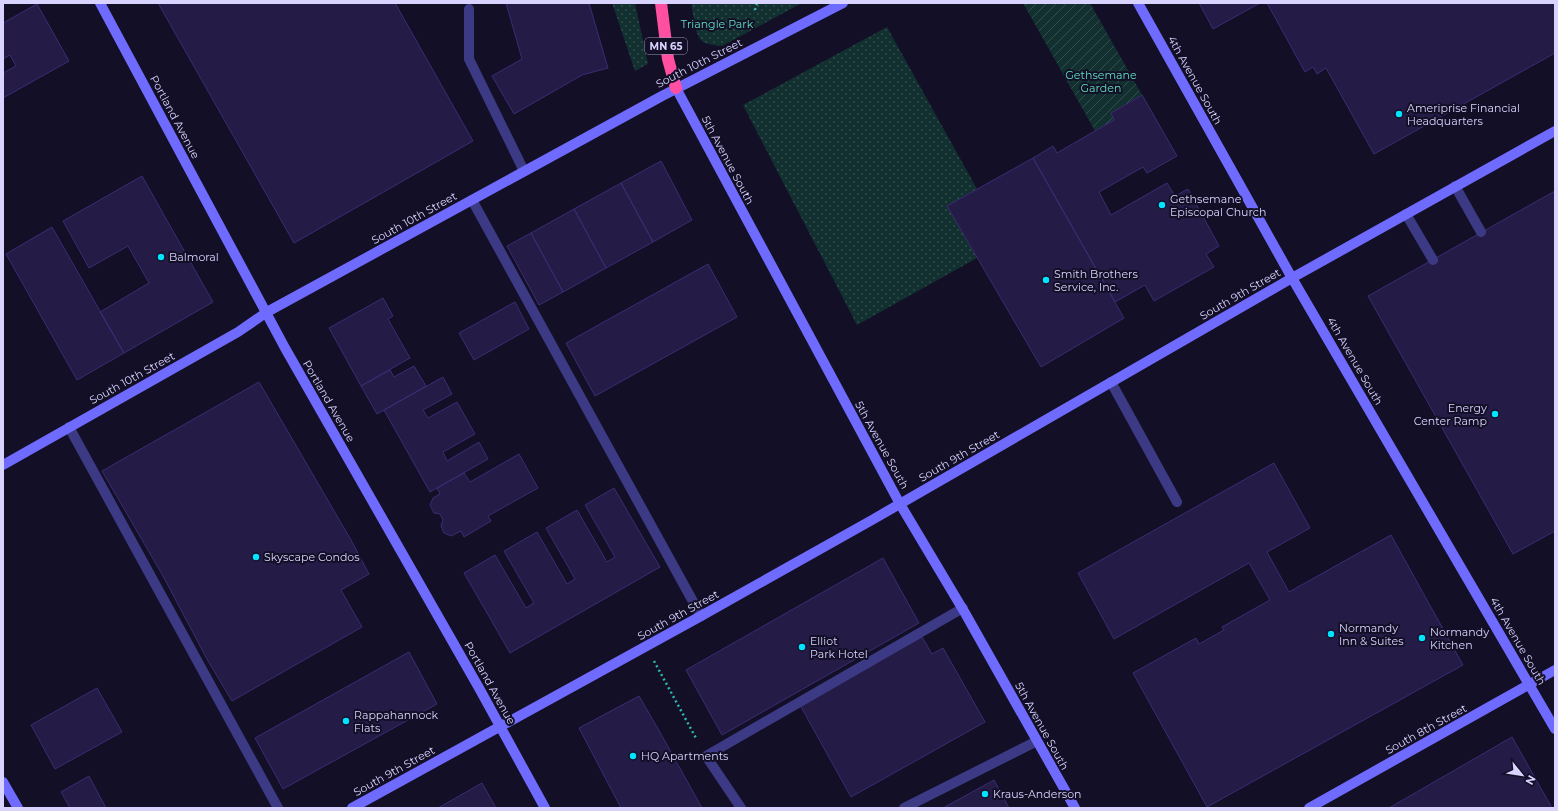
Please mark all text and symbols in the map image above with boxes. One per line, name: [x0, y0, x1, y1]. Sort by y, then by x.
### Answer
park label: Triangle Park: [681, 17, 754, 31]
street label: 4th Avenue South: [1165, 33, 1225, 127]
street label: South 10th Street: [653, 35, 745, 91]
road number: MN 65: [645, 38, 687, 54]
park label: Gethsemane Garden: [1065, 68, 1137, 95]
street label: Portland Avenue: [147, 73, 203, 161]
place label: Ameriprise Financial Headquarters: [1407, 101, 1520, 128]
marker: Ameriprise Financial Headquarters: [1394, 109, 1404, 119]
street label: 5th Avenue South: [699, 113, 757, 207]
street label: South 10th Street: [369, 189, 460, 247]
place label: Gethsemane Episcopal Church: [1170, 192, 1266, 219]
marker: Gethsemane Episcopal Church: [1157, 200, 1167, 210]
place label: Balmoral: [169, 250, 219, 264]
marker: Balmoral: [156, 252, 166, 262]
street label: South 9th Street: [1197, 265, 1283, 323]
place label: Smith Brothers Service, Inc.: [1054, 267, 1138, 294]
marker: Smith Brothers Service, Inc.: [1041, 275, 1051, 285]
street label: 4th Avenue South: [1324, 314, 1386, 408]
street label: South 10th Street: [87, 349, 178, 407]
street label: Portland Avenue: [300, 357, 358, 445]
street label: 5th Avenue South: [852, 399, 912, 491]
place label: Energy Center Ramp: [1414, 401, 1487, 428]
marker: Energy Center Ramp: [1490, 409, 1500, 419]
street label: South 9th Street: [916, 427, 1002, 485]
place label: Skyscape Condos: [264, 550, 360, 564]
marker: Skyscape Condos: [251, 552, 261, 562]
street label: South 9th Street: [635, 587, 722, 643]
street label: 4th Avenue South: [1487, 594, 1549, 688]
place label: Normandy Inn & Suites: [1339, 621, 1404, 648]
place label: Normandy Kitchen: [1430, 625, 1489, 652]
marker: Normandy Inn & Suites: [1326, 629, 1336, 639]
marker: Normandy Kitchen: [1417, 633, 1427, 643]
place label: Elliot Park Hotel: [810, 634, 868, 661]
street label: Portland Avenue: [461, 639, 519, 727]
marker: Elliot Park Hotel: [797, 642, 807, 652]
street label: 5th Avenue South: [1012, 680, 1072, 772]
street label: South 8th Street: [1383, 701, 1470, 757]
place label: Rappahannock Flats: [354, 708, 439, 735]
marker: Rappahannock Flats: [341, 716, 351, 726]
street label: South 9th Street: [351, 743, 438, 799]
place label: HQ Apartments: [641, 749, 729, 763]
marker: HQ Apartments: [628, 751, 638, 761]
north arrow: [1502, 755, 1542, 795]
text: N: [1522, 773, 1539, 787]
place label: Kraus-Anderson: [993, 787, 1081, 801]
marker: Kraus-Anderson: [980, 789, 990, 799]

